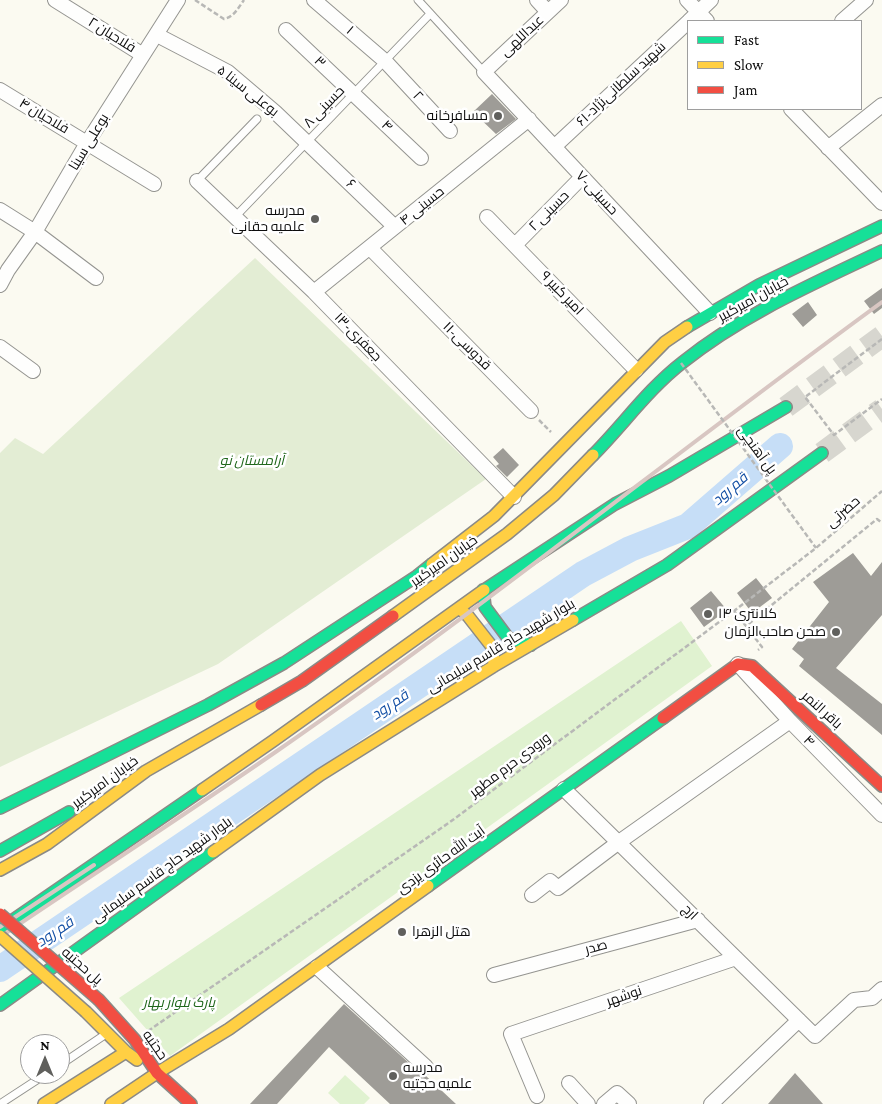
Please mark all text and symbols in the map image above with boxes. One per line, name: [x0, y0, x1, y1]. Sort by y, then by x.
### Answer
street label: عبداللهی: [497, 12, 547, 60]
street label: فلاحیان ۲: [85, 14, 139, 56]
legend: [687, 20, 862, 110]
street label: ۱: [343, 22, 357, 38]
text: Fast: [734, 32, 759, 48]
street label: شهید سلطانی‌نژاد-۶۱: [573, 38, 669, 130]
street label: ۳: [311, 53, 329, 71]
text: Slow: [734, 57, 763, 73]
street label: بوعلی سینا ۵: [214, 62, 282, 120]
text: Jam: [734, 82, 757, 98]
street label: حسینی ۸: [300, 83, 348, 131]
street label: ۲: [409, 88, 427, 104]
street label: فلاحیان ۴: [16, 95, 72, 137]
place label: مسافرخانه: [426, 108, 488, 124]
marker: مسافرخانه: [492, 110, 504, 122]
street label: بوعلی سینا: [65, 111, 113, 173]
street label: ۴: [378, 117, 396, 135]
street label: حسینی-۷: [572, 167, 622, 219]
street label: ۶: [343, 176, 359, 192]
street label: حسینی ۴: [396, 183, 448, 229]
street label: حسینی ۲: [525, 187, 573, 235]
place label: مدرسه علمیه حقانی: [231, 203, 305, 236]
marker: مدرسه علمیه حقانی: [309, 213, 321, 225]
street label: امیر کبیر ۹: [537, 267, 587, 319]
street label: خیابان امیرکبیر: [715, 273, 791, 325]
street label: جعفری-۱۳: [331, 309, 385, 365]
street label: قدوسی-۱۱: [439, 318, 495, 374]
street label: پل آهنچی: [734, 422, 780, 478]
park label: آرامستان نو: [220, 453, 284, 469]
water label: قم رود: [709, 469, 751, 509]
street label: حضرتی: [823, 493, 863, 531]
street label: خیابان امیرکبیر: [407, 532, 481, 590]
street label: بلوار شهید حاج قاسم سلیمانی: [424, 595, 578, 697]
place label: کلانتری ۱۴: [718, 606, 777, 622]
marker: کلانتری ۱۴: [702, 608, 714, 620]
place label: صحن صاحب‌الزمان: [725, 624, 826, 640]
marker: صحن صاحب‌الزمان: [830, 626, 842, 638]
water label: قم رود: [368, 686, 412, 724]
street label: باقر النمر: [798, 688, 846, 732]
street label: ورودی حرم مطهر: [466, 729, 554, 801]
street label: ۴: [800, 732, 818, 750]
street label: خیابان امیرکبیر: [68, 752, 142, 812]
street label: بلوار شهید حاج قاسم سلیمانی: [88, 813, 236, 927]
street label: آیت الله‌ حائری‌ یزدی: [394, 822, 488, 898]
street label: ارج: [679, 901, 701, 923]
water label: قم رود: [33, 913, 77, 951]
place label: هتل الزهرا: [412, 924, 471, 940]
marker: هتل الزهرا: [396, 926, 408, 938]
street label: صدر: [583, 936, 609, 958]
street label: پل حجتیه: [58, 944, 106, 988]
street label: نوشهر: [604, 982, 644, 1010]
park label: پارک بلوار بهار: [143, 995, 215, 1011]
street label: حجتیه: [139, 1027, 171, 1063]
north arrow: [20, 1034, 70, 1084]
text: N: [40, 1037, 50, 1053]
place label: مدرسه علمیه حجتیه: [403, 1060, 472, 1092]
marker: مدرسه علمیه حجتیه: [387, 1070, 399, 1082]

